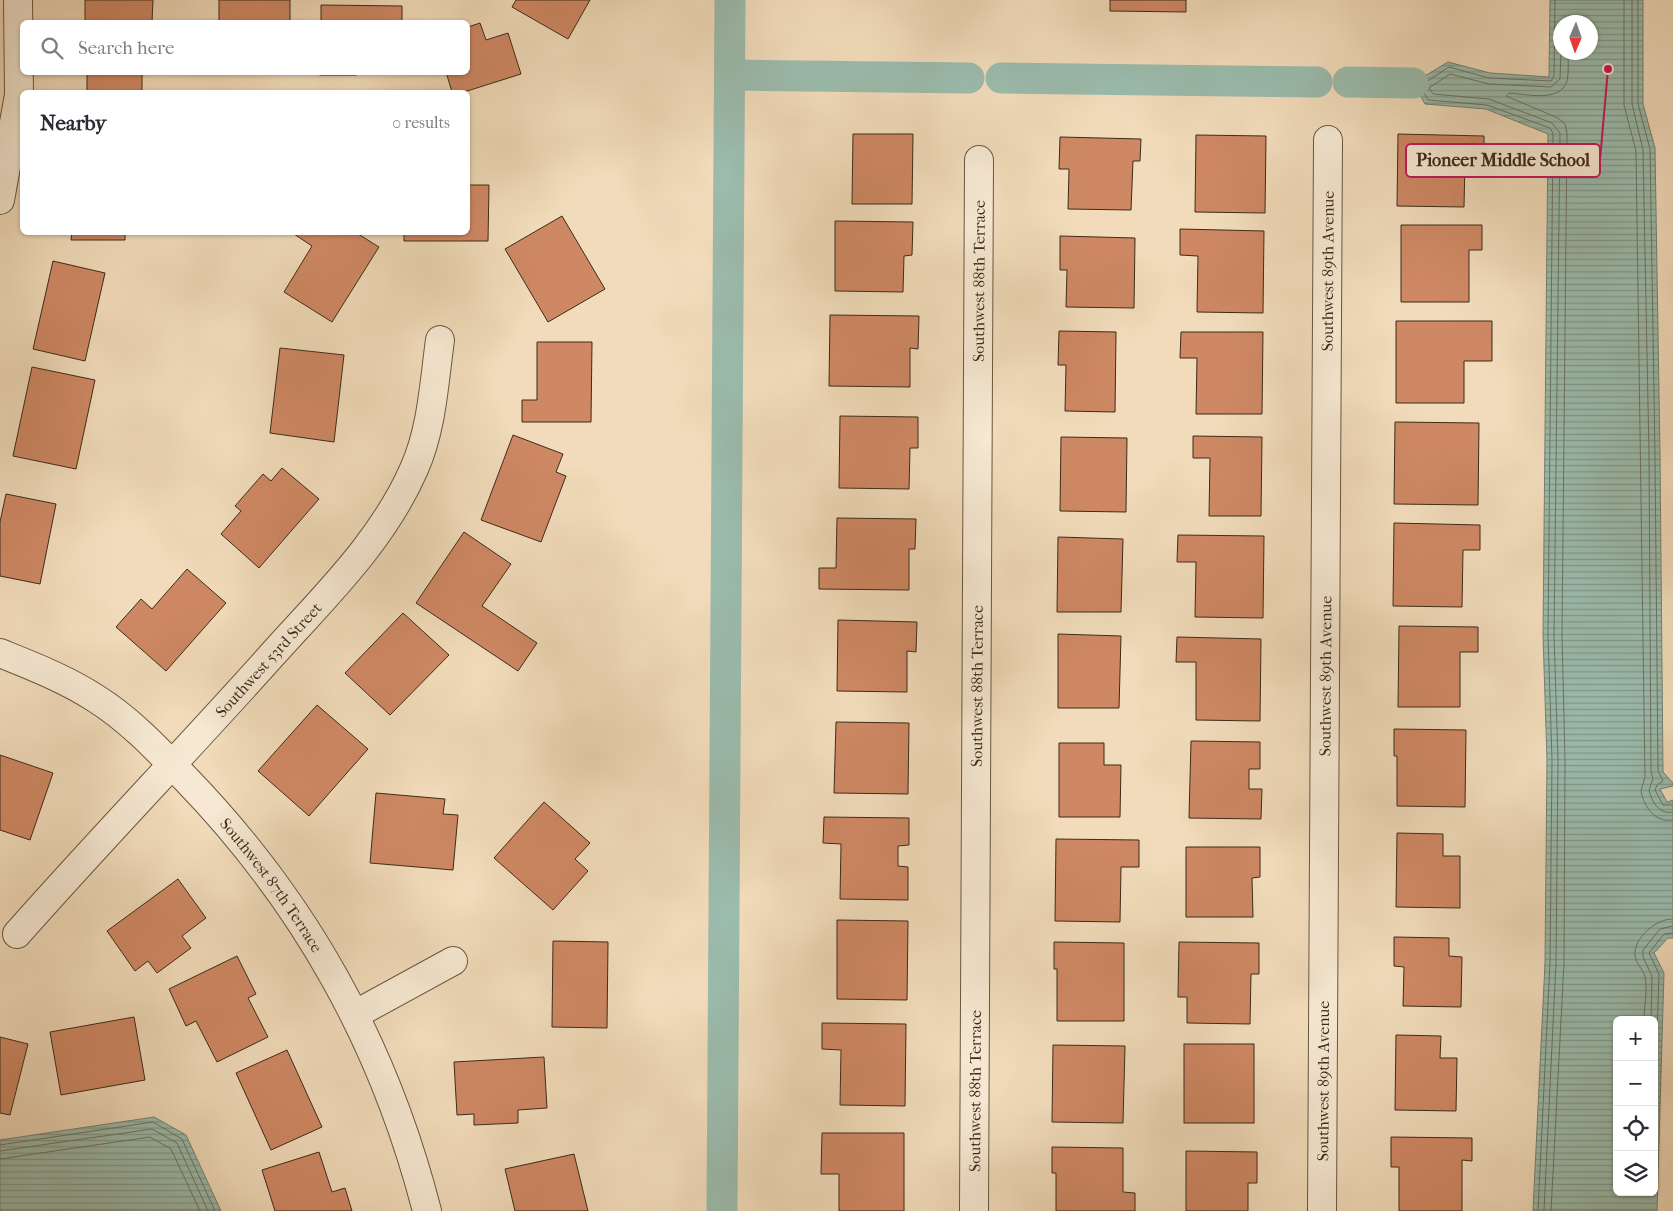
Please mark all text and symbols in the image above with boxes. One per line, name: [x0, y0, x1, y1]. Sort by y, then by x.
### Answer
north arrow: [1553, 15, 1598, 60]
search box: [20, 20, 470, 75]
icon: search: [38, 34, 66, 62]
text: Search here: [78, 37, 174, 59]
text: Nearby: [40, 111, 106, 135]
text: 0 results: [392, 113, 450, 132]
callout: Pioneer Middle School: [1406, 144, 1600, 177]
text: Pioneer Middle School: [1416, 150, 1591, 171]
street label: Southwest 89th Avenue: [1318, 191, 1338, 351]
street label: Southwest 88th Terrace: [969, 200, 989, 362]
street label: Southwest 89th Avenue: [1316, 596, 1335, 756]
street label: Southwest 53rd Street: [211, 598, 326, 721]
street label: Southwest 88th Terrace: [967, 605, 987, 767]
street label: Southwest 87th Terrace: [216, 814, 326, 956]
street label: Southwest 89th Avenue: [1313, 1001, 1333, 1161]
street label: Southwest 88th Terrace: [965, 1010, 985, 1172]
map controls: [1613, 1016, 1658, 1196]
button: +: [1613, 1016, 1658, 1061]
button: −: [1613, 1061, 1658, 1106]
button: locate: [1613, 1106, 1658, 1151]
button: layers: [1613, 1151, 1658, 1196]

